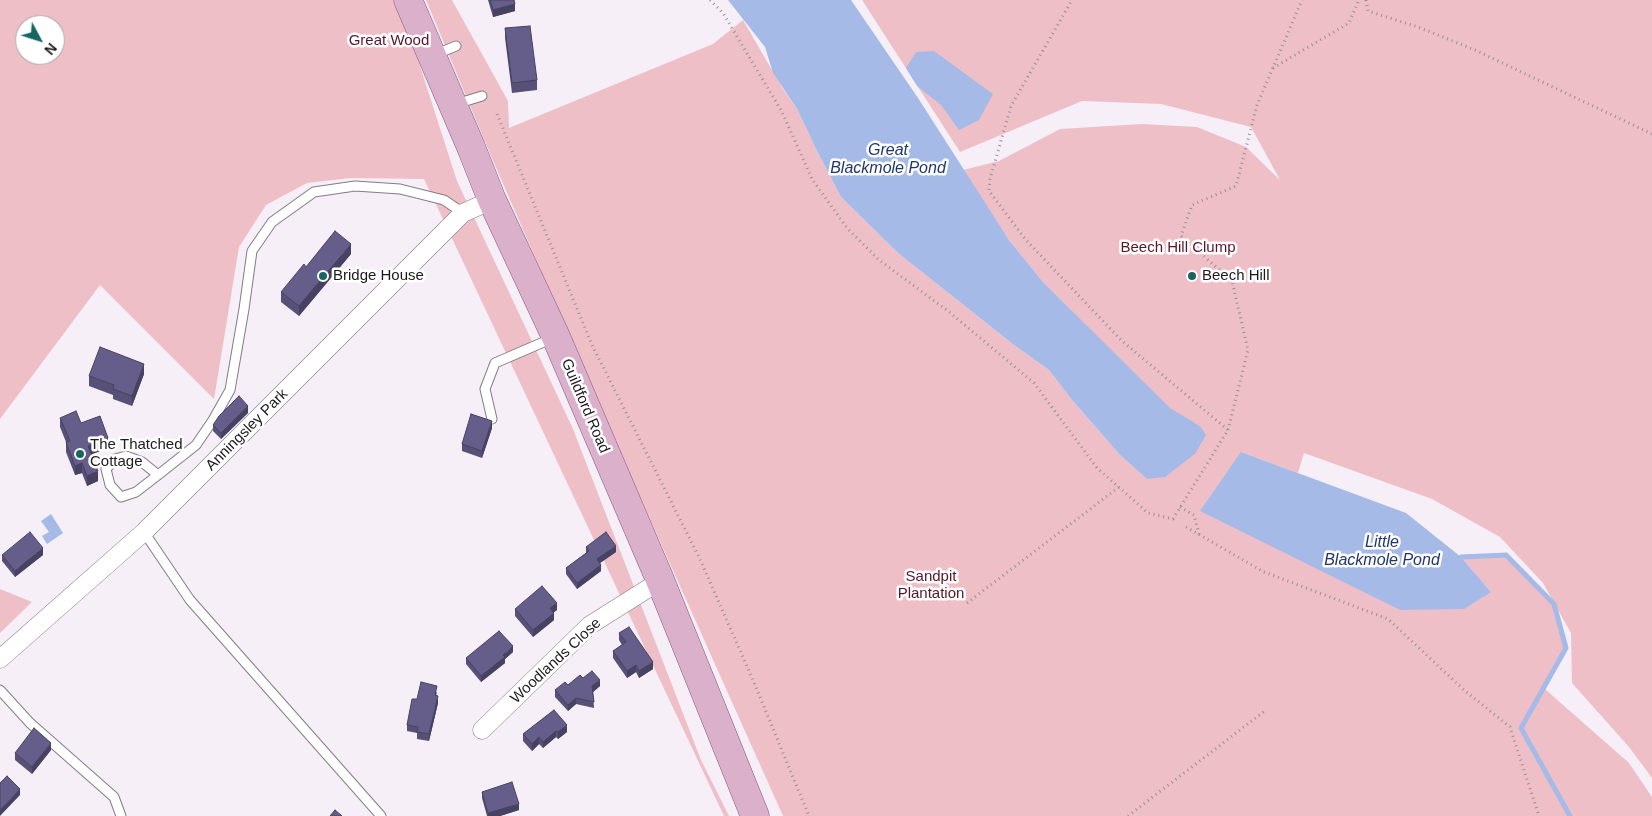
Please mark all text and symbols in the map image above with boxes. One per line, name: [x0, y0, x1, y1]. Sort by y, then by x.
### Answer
north arrow: [15, 15, 65, 65]
park label: Great Wood: [349, 32, 429, 50]
text: N: [41, 40, 60, 58]
water label: Great Blackmole Pond: [830, 141, 946, 179]
park label: Beech Hill Clump: [1120, 239, 1236, 257]
place label: Bridge House: [333, 267, 424, 285]
place label: Beech Hill: [1202, 267, 1270, 285]
marker: Bridge House: [317, 270, 329, 282]
marker: Beech Hill: [1186, 270, 1198, 282]
street label: Guildford Road: [557, 356, 613, 456]
street label: Anningsley Park: [202, 385, 292, 475]
place label: The Thatched Cottage: [90, 436, 183, 471]
marker: The Thatched Cottage: [74, 448, 86, 460]
water label: Little Blackmole Pond: [1324, 533, 1440, 571]
park label: Sandpit Plantation: [898, 568, 964, 603]
street label: Woodlands Close: [507, 614, 605, 708]

